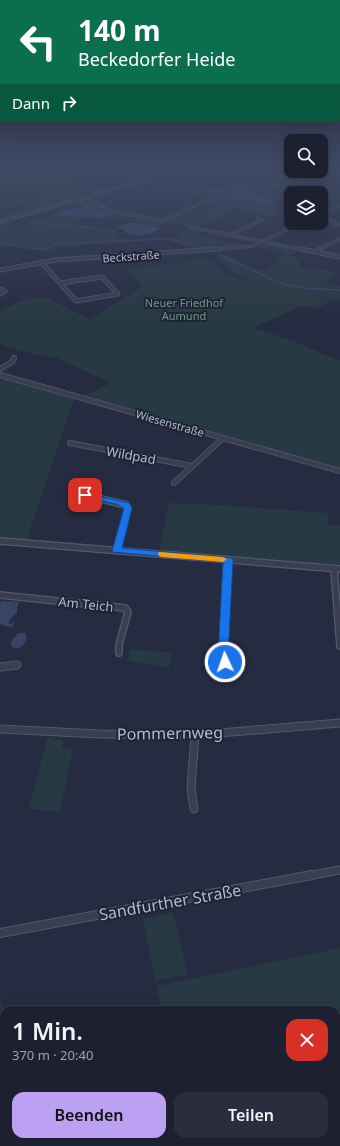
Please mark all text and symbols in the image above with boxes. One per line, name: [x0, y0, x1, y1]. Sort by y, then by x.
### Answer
text: 140 m: [78, 11, 161, 49]
icon: left: [12, 16, 64, 68]
text: Beckedorfer Heide: [78, 47, 235, 71]
icon: right: [58, 92, 80, 114]
text: Dann: [12, 93, 50, 113]
map controls: [284, 134, 328, 230]
button: search: [284, 134, 328, 178]
button: layers: [284, 186, 328, 230]
street label: Beckstraße: [102, 247, 160, 265]
park label: Neuer Friedhof Aumund: [145, 295, 224, 323]
street label: Wiesenstraße: [134, 406, 206, 440]
street label: Wildpad: [105, 442, 157, 468]
pin: [68, 478, 102, 512]
icon: arrive: [74, 484, 96, 506]
street label: Am Teich: [58, 592, 114, 616]
position arrow: [204, 641, 246, 683]
street label: Pommernweg: [117, 721, 223, 745]
street label: Sandfurther Straße: [97, 879, 243, 925]
text: 1 Min.: [12, 1014, 83, 1047]
button: close: [286, 1019, 328, 1061]
text: 370 m · 20:40: [12, 1046, 93, 1064]
button: Beenden: [12, 1092, 166, 1138]
button: Teilen: [174, 1092, 328, 1138]

